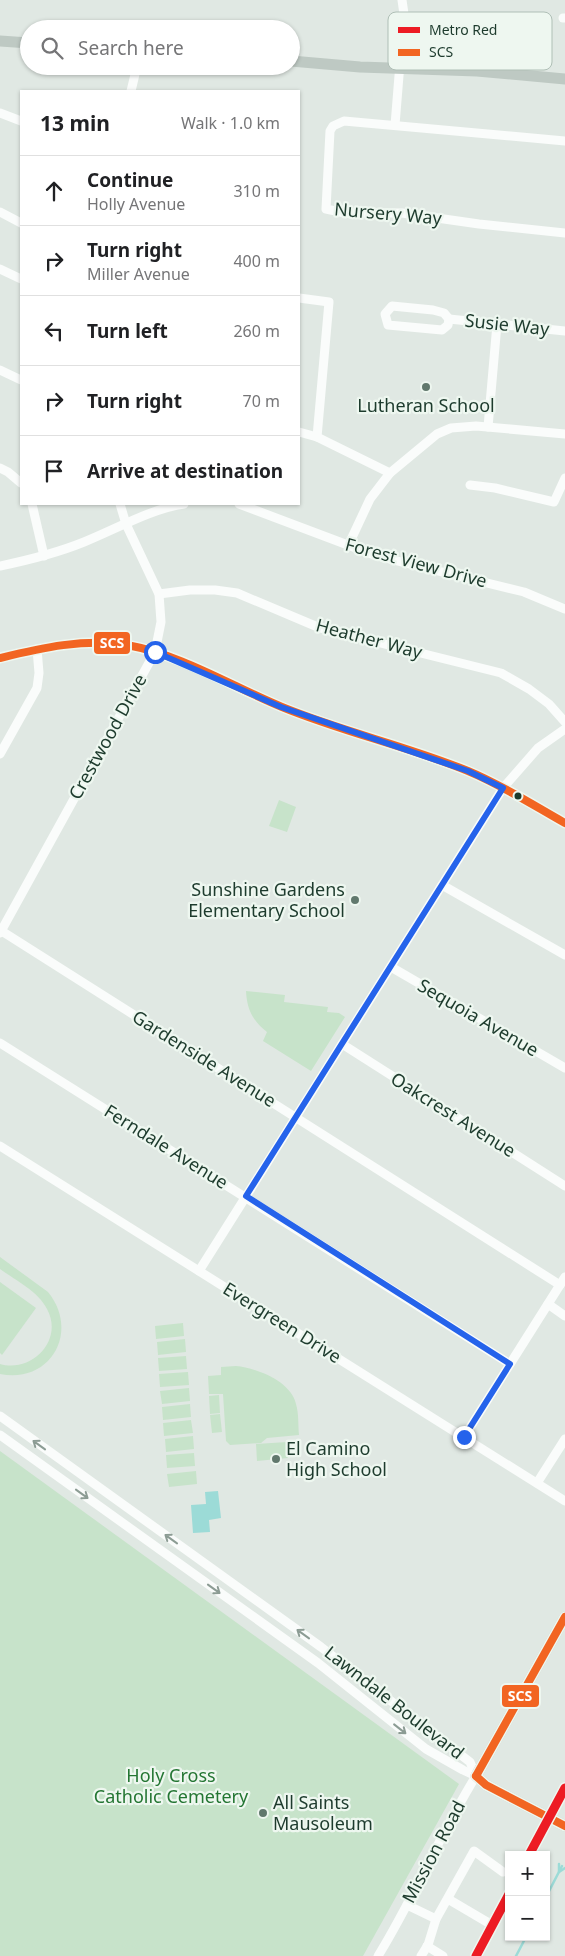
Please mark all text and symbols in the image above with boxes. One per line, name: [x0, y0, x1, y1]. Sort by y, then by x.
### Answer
legend: [388, 12, 552, 70]
search box: [20, 20, 300, 75]
text: Metro Red: [429, 20, 497, 39]
icon: search: [38, 34, 66, 62]
text: Search here: [78, 35, 184, 61]
text: SCS: [429, 42, 454, 61]
text: 13 min: [40, 109, 110, 137]
text: Walk · 1.0 km: [181, 112, 280, 134]
text: Continue: [87, 167, 173, 193]
icon: ahead: [40, 177, 68, 205]
text: 310 m: [233, 180, 280, 202]
text: Holly Avenue: [87, 193, 185, 215]
street label: Nursery Way: [333, 196, 444, 230]
text: Turn right: [87, 237, 182, 263]
icon: right: [40, 247, 68, 275]
text: 400 m: [233, 250, 280, 272]
text: Miller Avenue: [87, 263, 190, 285]
street label: Susie Way: [464, 308, 551, 340]
icon: left: [40, 317, 68, 345]
text: Turn left: [87, 318, 168, 344]
text: 260 m: [233, 320, 280, 342]
marker: Lutheran School: [420, 381, 432, 393]
icon: right: [40, 387, 68, 415]
text: Turn right: [87, 388, 182, 414]
text: 70 m: [243, 390, 280, 412]
place label: Lutheran School: [357, 393, 495, 417]
icon: arrive: [40, 457, 68, 485]
text: Arrive at destination: [87, 458, 283, 484]
street label: Forest View Drive: [343, 532, 490, 592]
street label: Heather Way: [313, 612, 426, 664]
line badge: SCS: [93, 631, 131, 655]
text: SCS: [100, 633, 124, 652]
route start: [144, 641, 167, 664]
street label: Crestwood Drive: [63, 670, 152, 804]
unlabelled marker: [513, 791, 523, 801]
place label: Sunshine Gardens Elementary School: [188, 877, 345, 922]
marker: Sunshine Gardens Elementary School: [349, 894, 361, 906]
street label: Sequoia Avenue: [414, 973, 543, 1061]
street label: Gardenside Avenue: [128, 1004, 281, 1112]
street label: Oakcrest Avenue: [387, 1066, 520, 1162]
street label: Ferndale Avenue: [100, 1098, 233, 1194]
street label: Evergreen Drive: [219, 1276, 346, 1368]
route end: [453, 1426, 476, 1449]
place label: El Camino High School: [286, 1436, 387, 1481]
one-way arrow: [33, 1439, 46, 1450]
marker: El Camino High School: [270, 1453, 282, 1465]
one-way arrow: [75, 1489, 89, 1499]
one-way arrow: [164, 1534, 178, 1544]
one-way arrow: [207, 1584, 221, 1594]
one-way arrow: [296, 1629, 310, 1639]
street label: Lawndale Boulevard: [320, 1640, 469, 1764]
line badge: SCS: [501, 1684, 540, 1708]
text: SCS: [508, 1686, 532, 1705]
one-way arrow: [393, 1723, 406, 1734]
park label: Holy Cross Catholic Cemetery: [94, 1763, 249, 1808]
place label: All Saints Mausoleum: [273, 1790, 373, 1835]
street label: Mission Road: [396, 1796, 470, 1907]
marker: All Saints Mausoleum: [257, 1807, 269, 1819]
map controls: [505, 1851, 550, 1941]
button: +: [505, 1851, 550, 1896]
button: −: [505, 1896, 550, 1941]

